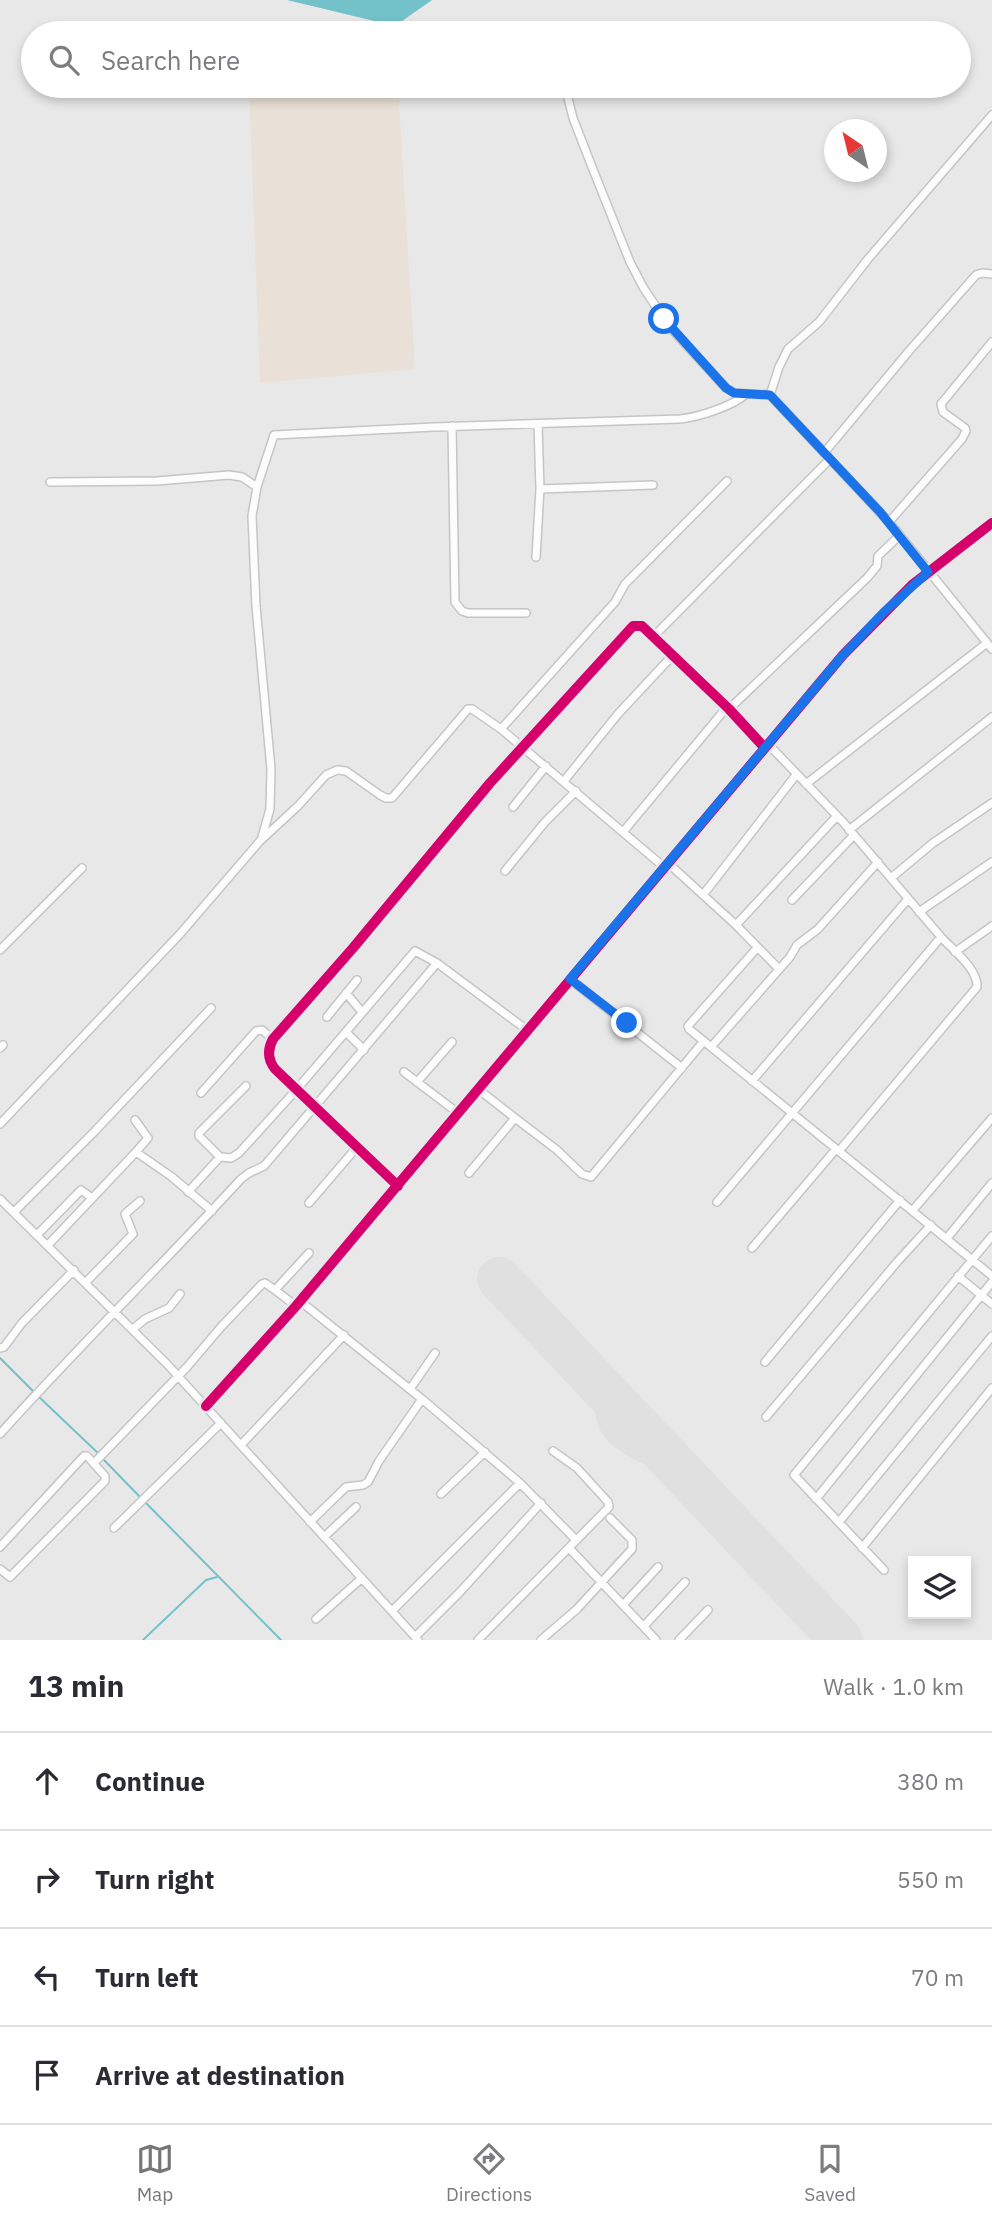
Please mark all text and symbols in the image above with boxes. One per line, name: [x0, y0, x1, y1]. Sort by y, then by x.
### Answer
search box: [21, 21, 971, 98]
icon: search: [45, 41, 83, 79]
text: Search here: [101, 43, 240, 77]
north arrow: [824, 119, 887, 182]
route start: [648, 303, 679, 334]
route end: [611, 1007, 642, 1038]
map controls: [908, 1556, 971, 1619]
button: layers: [908, 1556, 971, 1619]
text: 13 min: [28, 1666, 124, 1705]
text: Walk · 1.0 km: [823, 1671, 964, 1701]
icon: ahead: [28, 1762, 66, 1800]
text: Continue: [95, 1764, 205, 1798]
text: 380 m: [897, 1766, 964, 1796]
icon: right: [28, 1860, 66, 1898]
text: Turn right: [95, 1862, 214, 1896]
text: 550 m: [897, 1864, 964, 1894]
icon: left: [28, 1958, 66, 1996]
text: Turn left: [95, 1960, 198, 1994]
text: 70 m: [911, 1962, 964, 1992]
icon: arrive: [28, 2056, 66, 2094]
text: Arrive at destination: [95, 2058, 345, 2092]
tab: Map: [136, 2140, 174, 2206]
tab: Directions: [446, 2140, 532, 2206]
tab: Saved: [804, 2140, 856, 2206]

